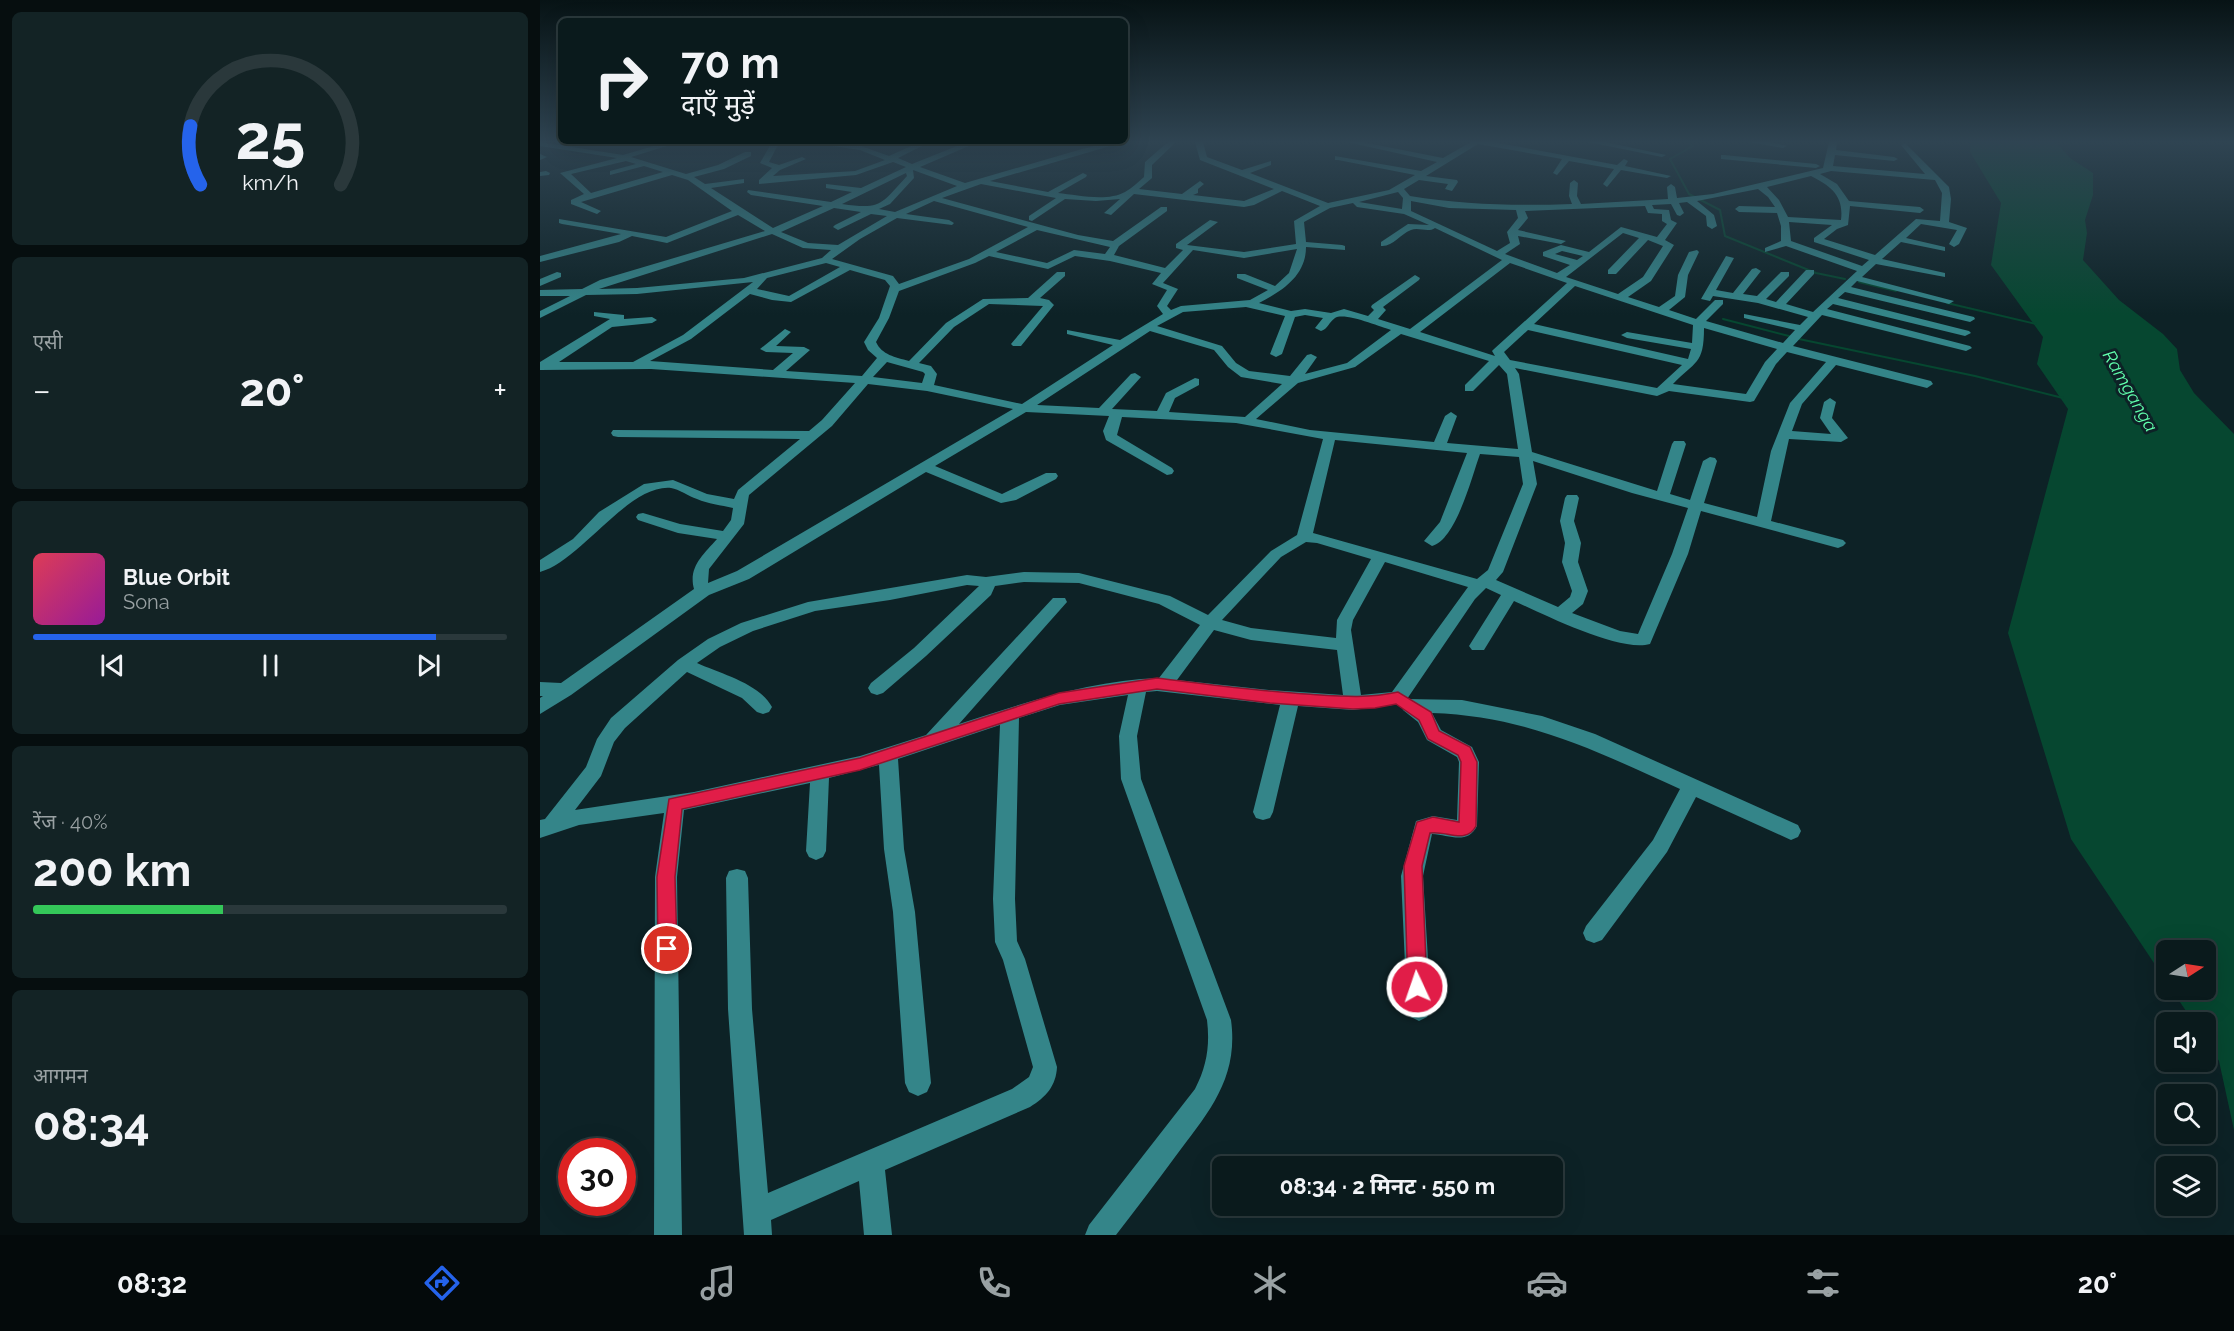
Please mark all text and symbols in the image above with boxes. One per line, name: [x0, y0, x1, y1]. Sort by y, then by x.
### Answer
text: 70 m: [681, 39, 780, 88]
icon: right: [582, 42, 660, 120]
text: दाएँ मुड़ें: [681, 89, 755, 120]
text: 25: [235, 100, 305, 174]
text: km/h: [242, 171, 298, 196]
text: एसी: [33, 330, 63, 354]
water label: Ramganga: [2099, 346, 2162, 435]
text: 20°: [239, 364, 305, 417]
text: −: [33, 371, 51, 410]
text: +: [493, 371, 507, 410]
text: Blue Orbit: [123, 564, 230, 590]
text: Sona: [123, 590, 170, 614]
icon: previous: [96, 649, 129, 682]
icon: pause: [254, 649, 287, 682]
icon: next: [412, 649, 445, 682]
text: रेंज · 40%: [33, 810, 107, 834]
text: 200 km: [33, 844, 191, 897]
pin: [641, 923, 692, 974]
icon: arrive: [650, 932, 683, 965]
north arrow: [2156, 940, 2216, 1000]
map controls: [2156, 940, 2216, 1216]
position arrow: [1385, 955, 1449, 1019]
button: sound: [2156, 1012, 2216, 1072]
text: आगमन: [33, 1064, 88, 1088]
button: search: [2156, 1084, 2216, 1144]
text: 08:34: [33, 1098, 150, 1151]
speed limit sign: 30: [558, 1138, 636, 1216]
button: layers: [2156, 1156, 2216, 1216]
text: 08:34 · 2 मिनट · 550 m: [1280, 1173, 1495, 1199]
icon: directions: [421, 1262, 463, 1304]
icon: music: [697, 1262, 739, 1304]
icon: phone: [973, 1262, 1015, 1304]
icon: climate: [1249, 1262, 1291, 1304]
icon: car: [1526, 1262, 1568, 1304]
icon: filters: [1802, 1262, 1844, 1304]
text: 08:32: [117, 1268, 187, 1299]
text: 20°: [2078, 1268, 2117, 1299]

